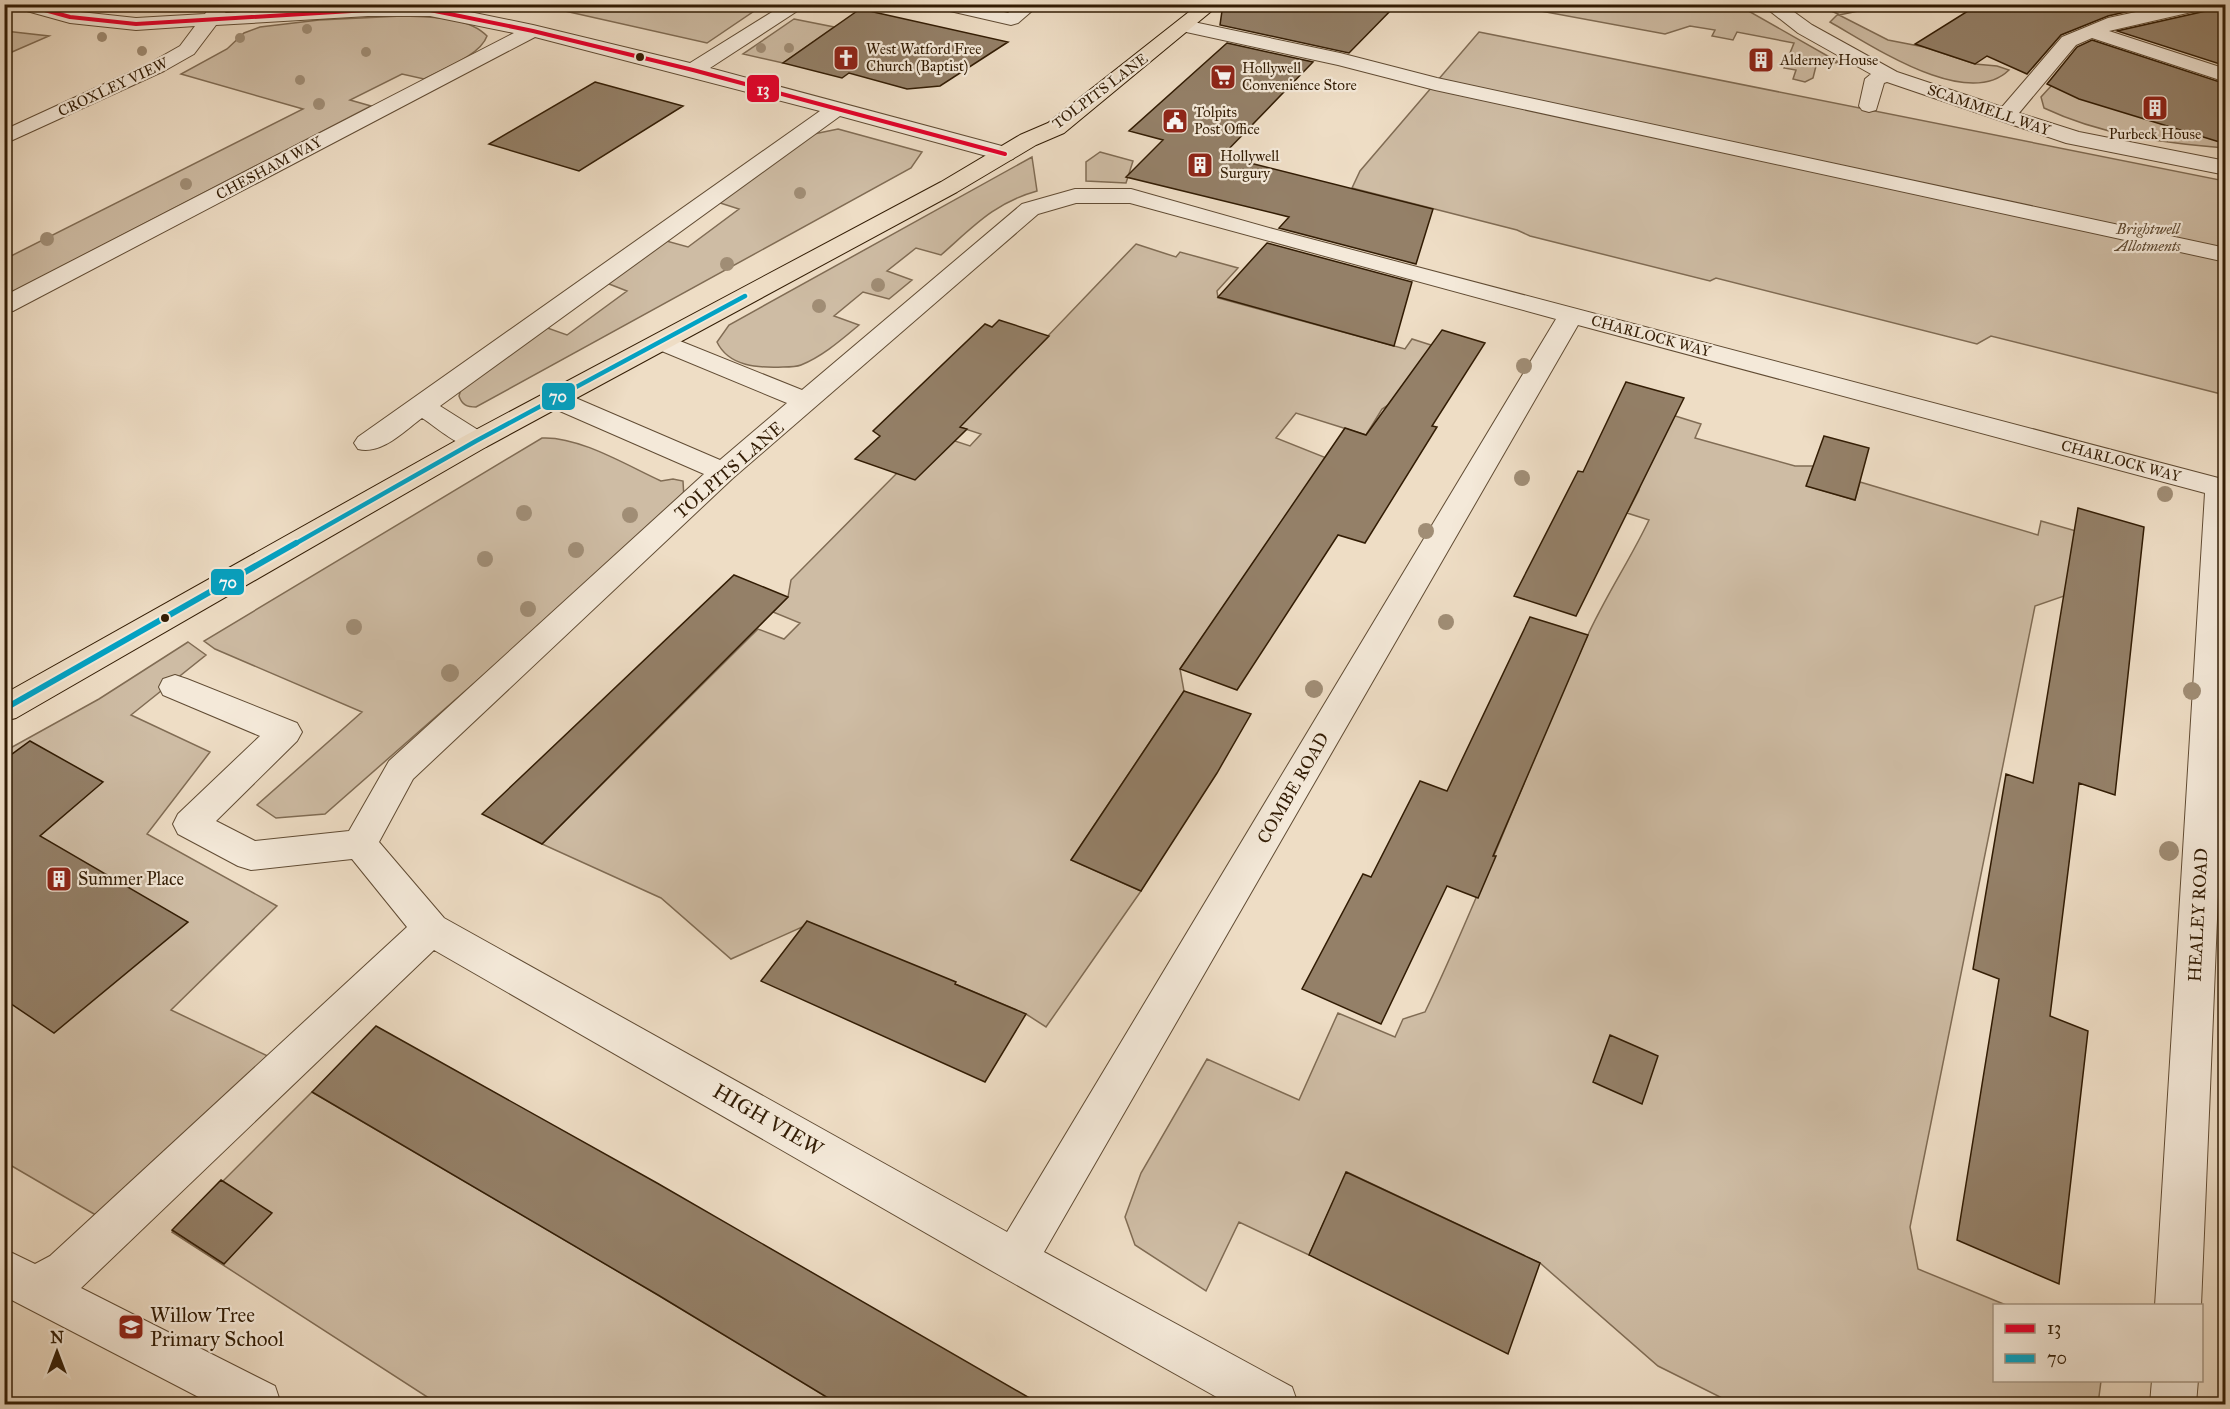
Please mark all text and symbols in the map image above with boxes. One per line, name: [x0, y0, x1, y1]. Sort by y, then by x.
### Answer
place label: West Watford Free Church (Baptist): [866, 40, 981, 76]
church icon: West Watford Free Church (Baptist): [831, 43, 861, 73]
building icon: Alderney House: [1746, 45, 1776, 75]
street label: TOLPITS LANE: [1049, 49, 1151, 133]
unlabelled marker: [634, 51, 646, 63]
place label: Alderney House: [1779, 51, 1878, 69]
street label: CROXLEY VIEW: [55, 53, 172, 120]
place label: Hollywell Convenience Store: [1242, 59, 1357, 94]
supermarket icon: Hollywell Convenience Store: [1208, 62, 1238, 92]
line badge: 13: [746, 74, 780, 103]
text: 13: [757, 80, 769, 100]
street label: SCAMMELL WAY: [1925, 81, 2053, 140]
building icon: Purbeck House: [2140, 93, 2170, 123]
place label: Tolpits Post Office: [1194, 103, 1260, 138]
public building icon: Tolpits Post Office: [1160, 106, 1190, 136]
place label: Purbeck House: [2109, 125, 2201, 143]
street label: CHESHAM WAY: [213, 132, 325, 203]
place label: Hollywell Surgury: [1220, 147, 1280, 182]
building icon: Hollywell Surgury: [1185, 150, 1215, 180]
park label: Brightwell Allotments: [2113, 220, 2182, 255]
street label: CHARLOCK WAY: [1589, 311, 1713, 361]
line badge: 70: [541, 382, 576, 411]
text: 70: [549, 387, 567, 406]
street label: TOLPITS LANE: [670, 416, 788, 524]
street label: CHARLOCK WAY: [2059, 436, 2183, 486]
line badge: 70: [210, 568, 245, 596]
text: 70: [219, 573, 237, 592]
unlabelled marker: [159, 612, 171, 624]
street label: COMBE ROAD: [1252, 728, 1334, 848]
street label: HEALEY ROAD: [2184, 847, 2212, 983]
building icon: Summer Place: [44, 864, 74, 894]
place label: Summer Place: [78, 868, 184, 890]
street label: HIGH VIEW: [708, 1078, 829, 1163]
place label: Willow Tree Primary School: [150, 1302, 284, 1352]
legend: [1993, 1304, 2203, 1382]
school or university icon: Willow Tree Primary School: [116, 1312, 146, 1342]
text: 13: [2047, 1317, 2061, 1339]
north arrow: [27, 1322, 87, 1382]
text: N: [50, 1328, 64, 1347]
text: 70: [2047, 1347, 2067, 1369]

